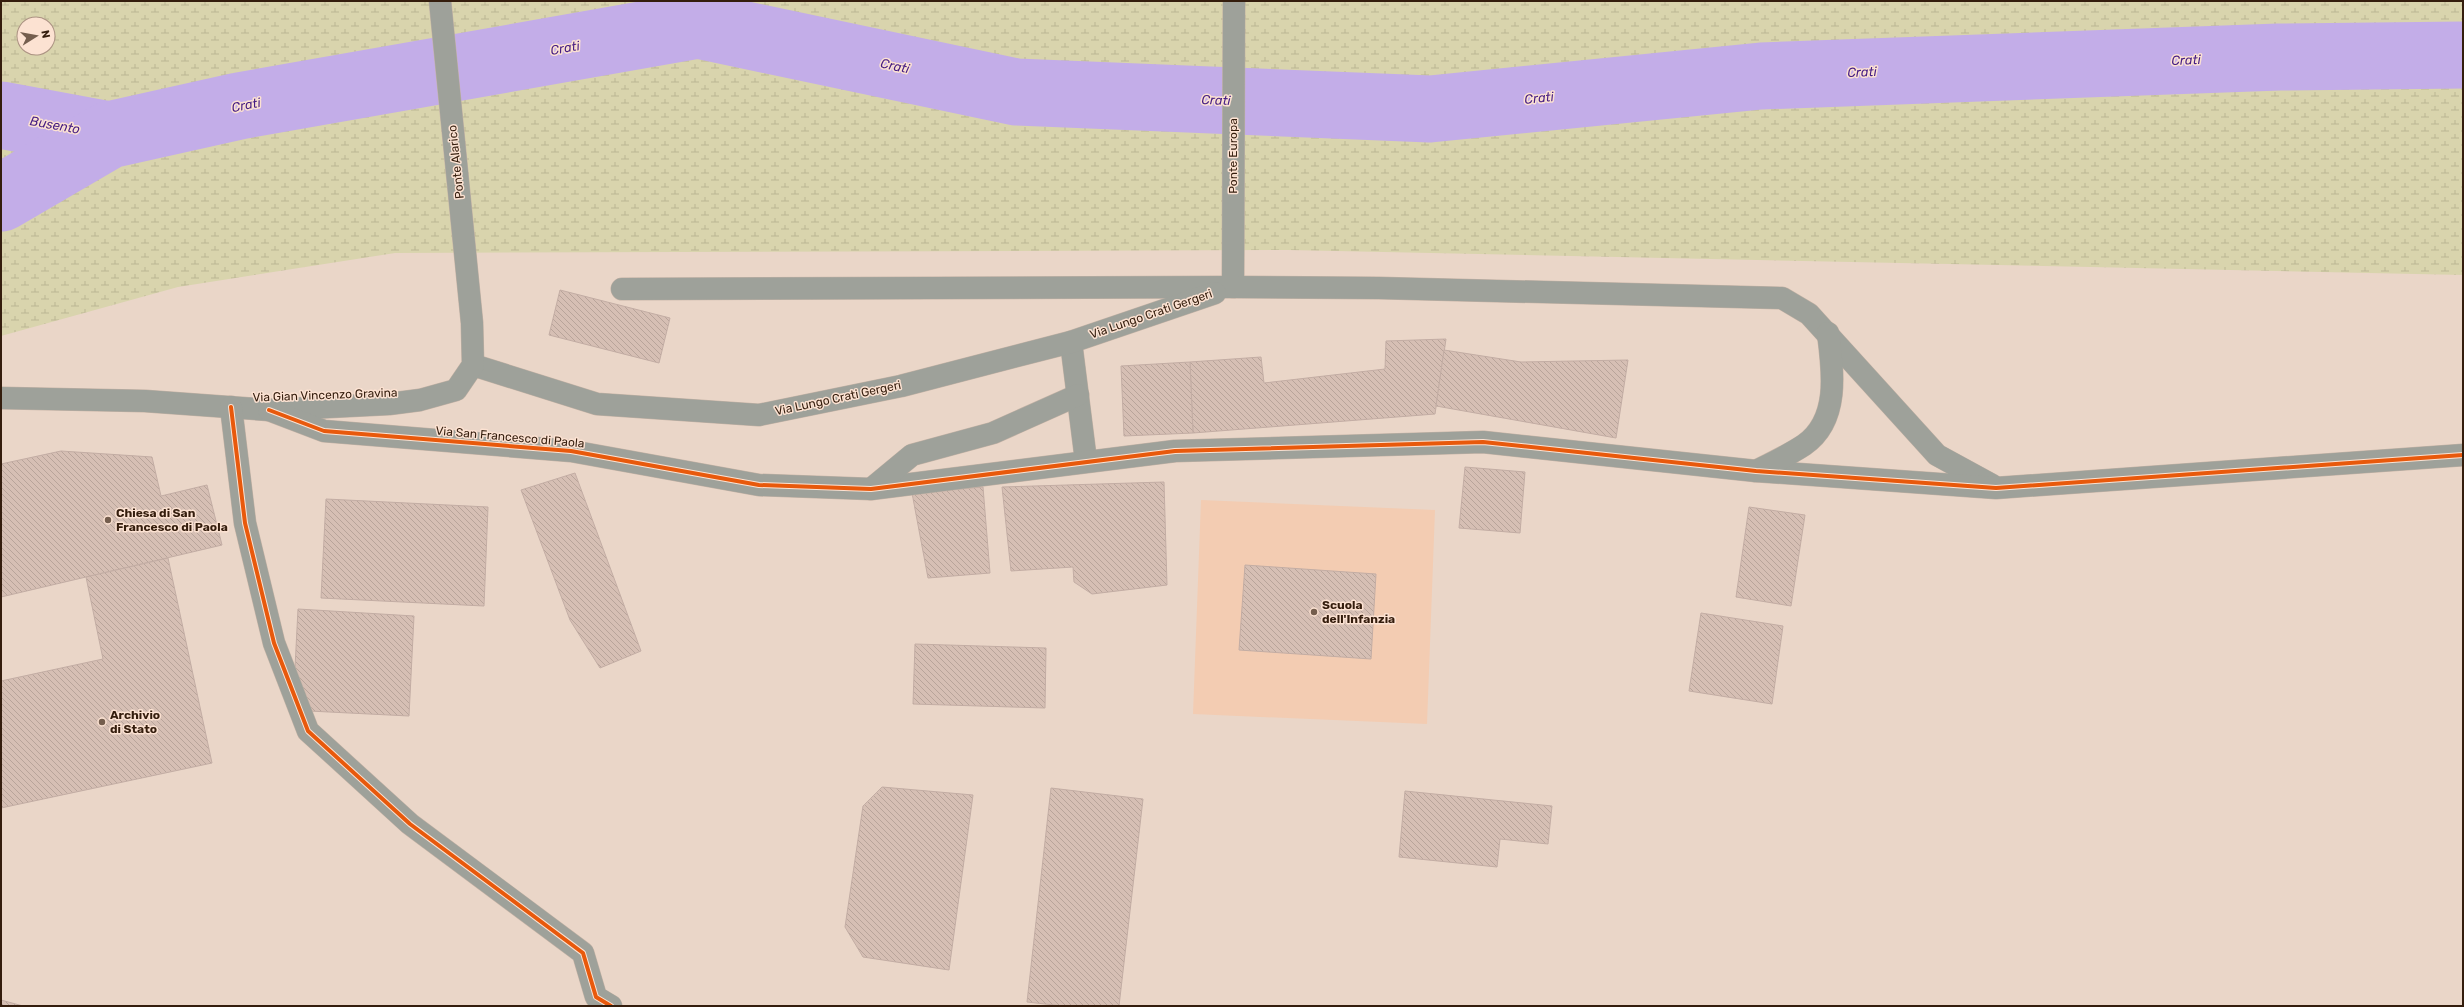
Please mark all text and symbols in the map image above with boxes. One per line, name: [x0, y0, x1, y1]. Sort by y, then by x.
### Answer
north arrow: [16, 16, 56, 56]
text: N: [38, 29, 52, 39]
water label: Crati: [549, 38, 582, 58]
water label: Crati: [2171, 52, 2202, 68]
water label: Crati: [879, 56, 912, 77]
water label: Crati: [1847, 64, 1878, 80]
water label: Crati: [1524, 89, 1555, 107]
water label: Crati: [1201, 92, 1232, 108]
water label: Crati: [230, 95, 263, 115]
water label: Busento: [29, 113, 81, 137]
street label: Ponte Europa: [1226, 118, 1240, 194]
street label: Ponte Alarico: [445, 124, 467, 200]
street label: Via Lungo Crati Gergeri: [1088, 286, 1214, 342]
street label: Via Lungo Crati Gergeri: [774, 378, 902, 418]
street label: Via Gian Vincenzo Gravina: [252, 385, 398, 405]
street label: Via San Francesco di Paola: [435, 424, 585, 450]
place label: Chiesa di San Francesco di Paola: [116, 506, 228, 534]
marker: Chiesa di San Francesco di Paola: [103, 515, 113, 525]
place label: Scuola dell'Infanzia: [1322, 598, 1395, 626]
marker: Scuola dell'Infanzia: [1309, 607, 1319, 617]
place label: Archivio di Stato: [110, 708, 160, 736]
marker: Archivio di Stato: [97, 717, 107, 727]

